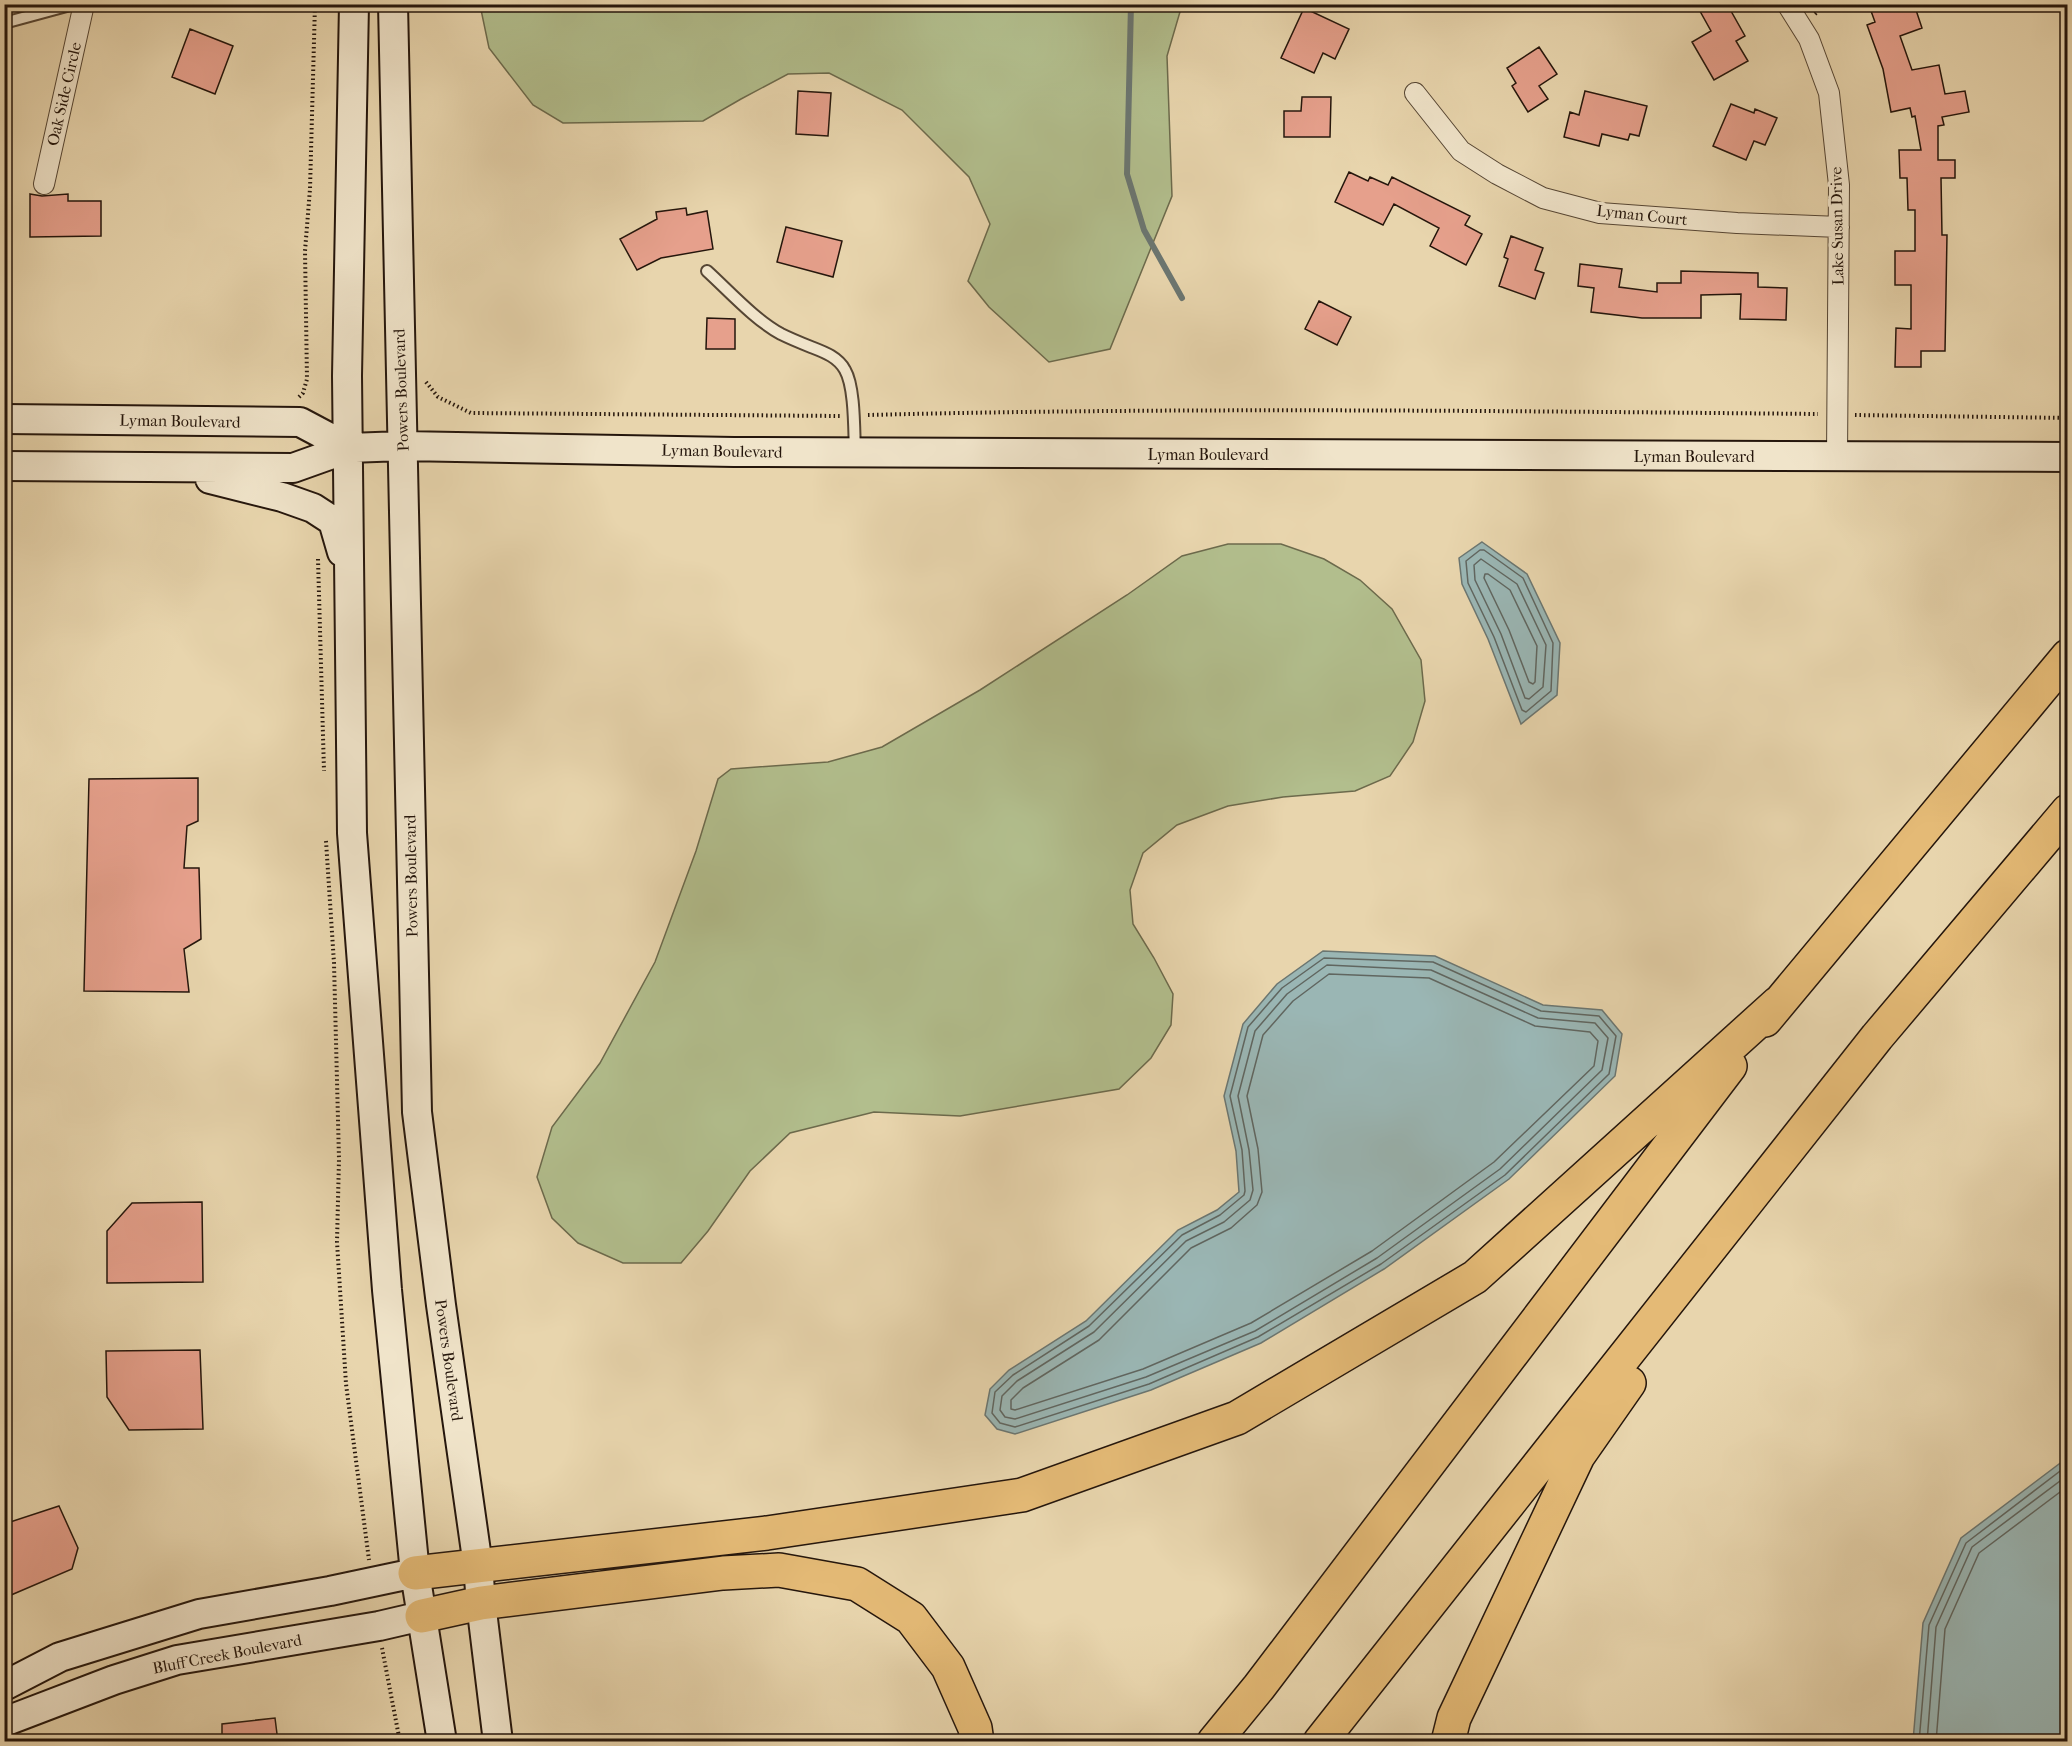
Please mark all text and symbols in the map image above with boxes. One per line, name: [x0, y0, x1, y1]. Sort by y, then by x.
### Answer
street label: Oak Side Circle: [43, 40, 85, 148]
street label: Lake Susan Drive: [1826, 166, 1848, 286]
street label: Lyman Court: [1595, 201, 1689, 229]
street label: Powers Boulevard: [389, 328, 413, 452]
street label: Lyman Boulevard: [119, 410, 241, 432]
street label: Lyman Boulevard: [661, 440, 783, 462]
street label: Lyman Boulevard: [1147, 445, 1269, 464]
street label: Lyman Boulevard: [1633, 447, 1755, 466]
street label: Powers Boulevard: [400, 814, 422, 938]
street label: Powers Boulevard: [431, 1298, 467, 1422]
street label: Bluff Creek Boulevard: [151, 1630, 303, 1678]

